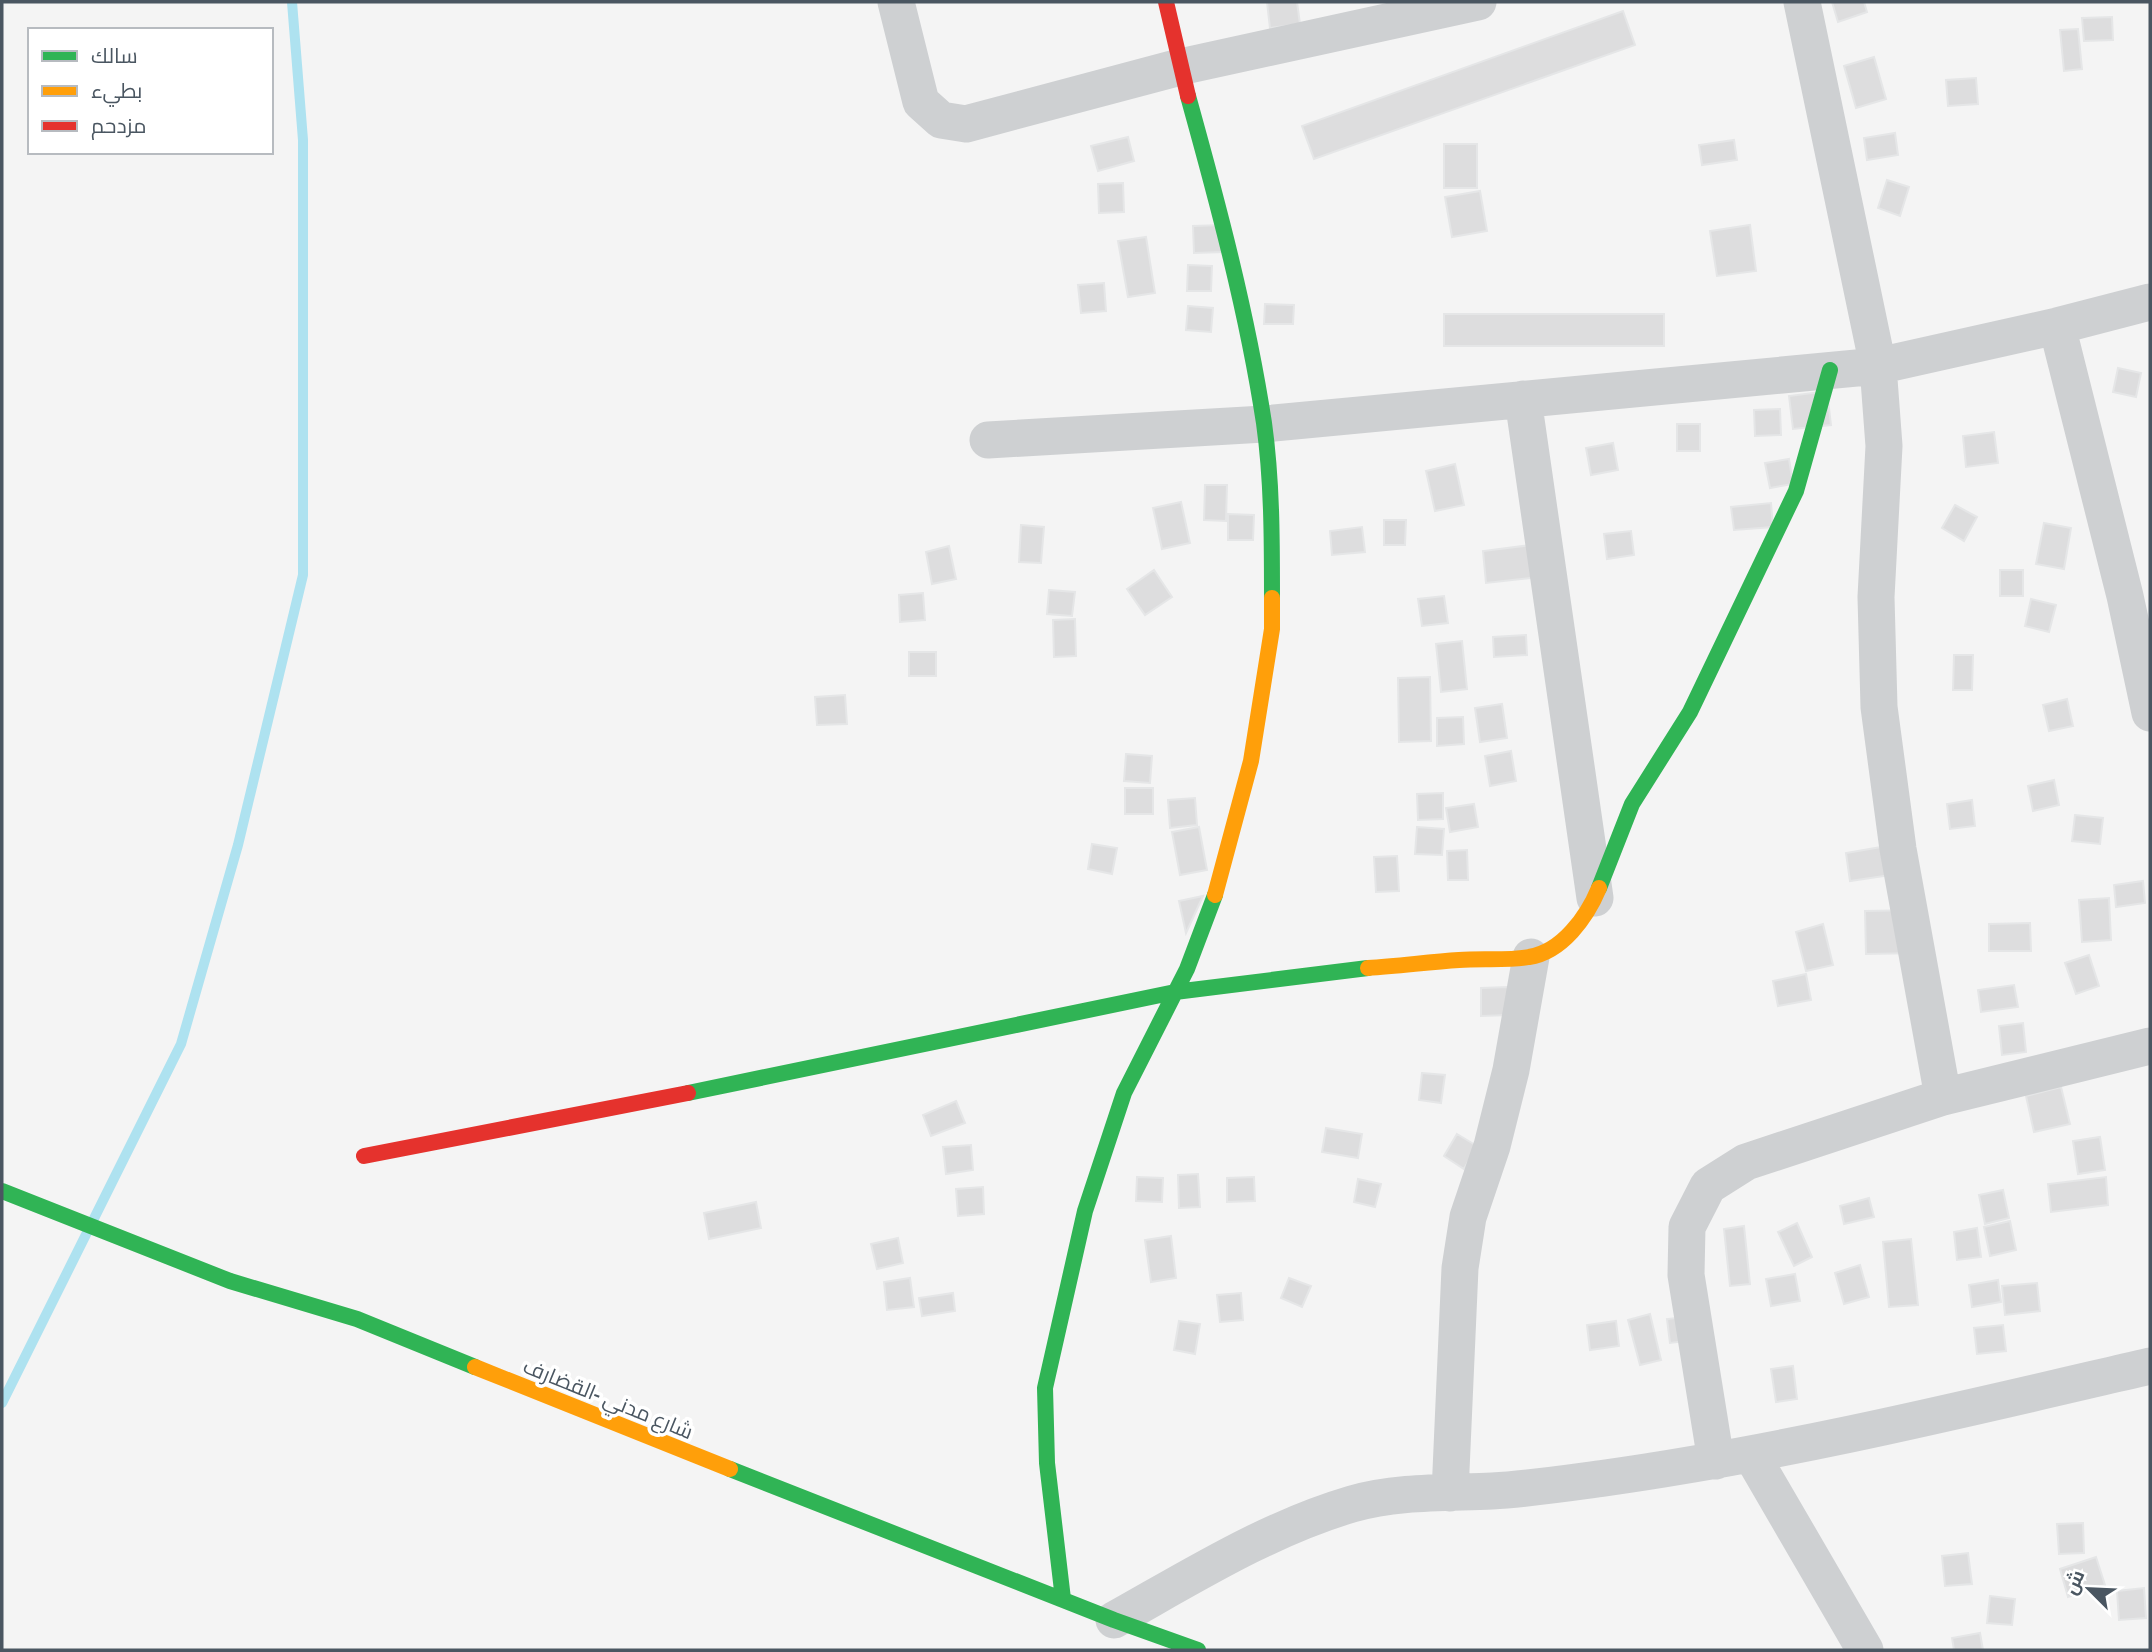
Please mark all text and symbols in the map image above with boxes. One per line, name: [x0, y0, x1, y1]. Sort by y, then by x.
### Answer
legend: [28, 28, 273, 154]
text: سالك: [91, 41, 138, 70]
text: بطيء: [91, 76, 142, 107]
text: مزدحم: [91, 111, 146, 140]
street label: شارع مدني -القضارف: [518, 1351, 698, 1448]
north arrow: [2054, 1554, 2124, 1624]
text: ش: [2057, 1566, 2090, 1599]

